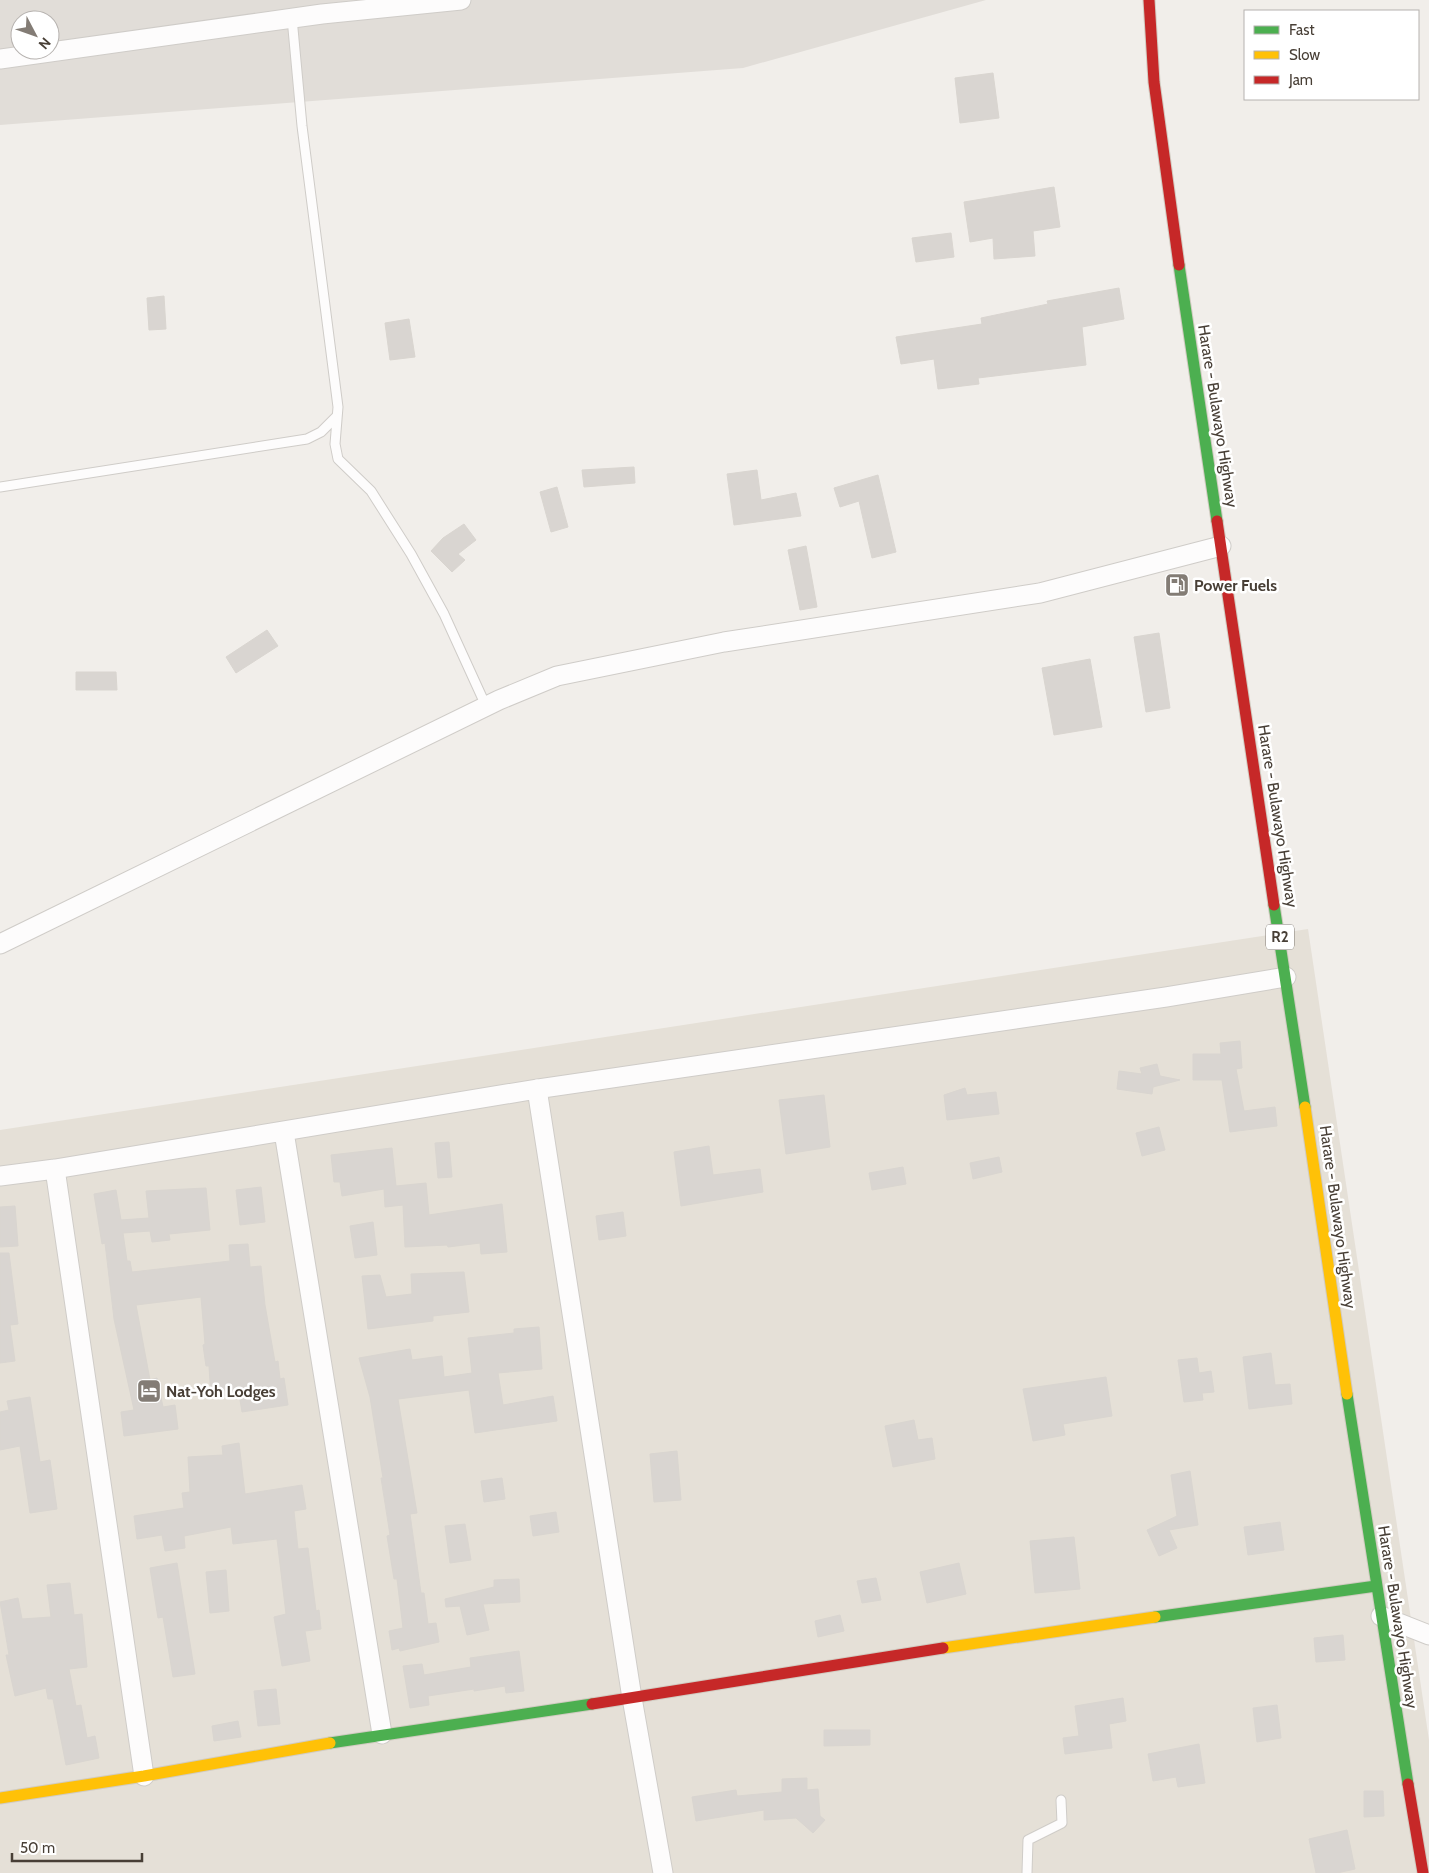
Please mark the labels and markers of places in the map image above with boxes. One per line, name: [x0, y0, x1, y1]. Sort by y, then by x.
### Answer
fuel station icon: Power Fuels: [1164, 572, 1190, 598]
place label: Power Fuels: [1194, 576, 1277, 595]
hotel icon: Nat-Yoh Lodges: [136, 1378, 162, 1404]
place label: Nat-Yoh Lodges: [166, 1382, 276, 1401]

